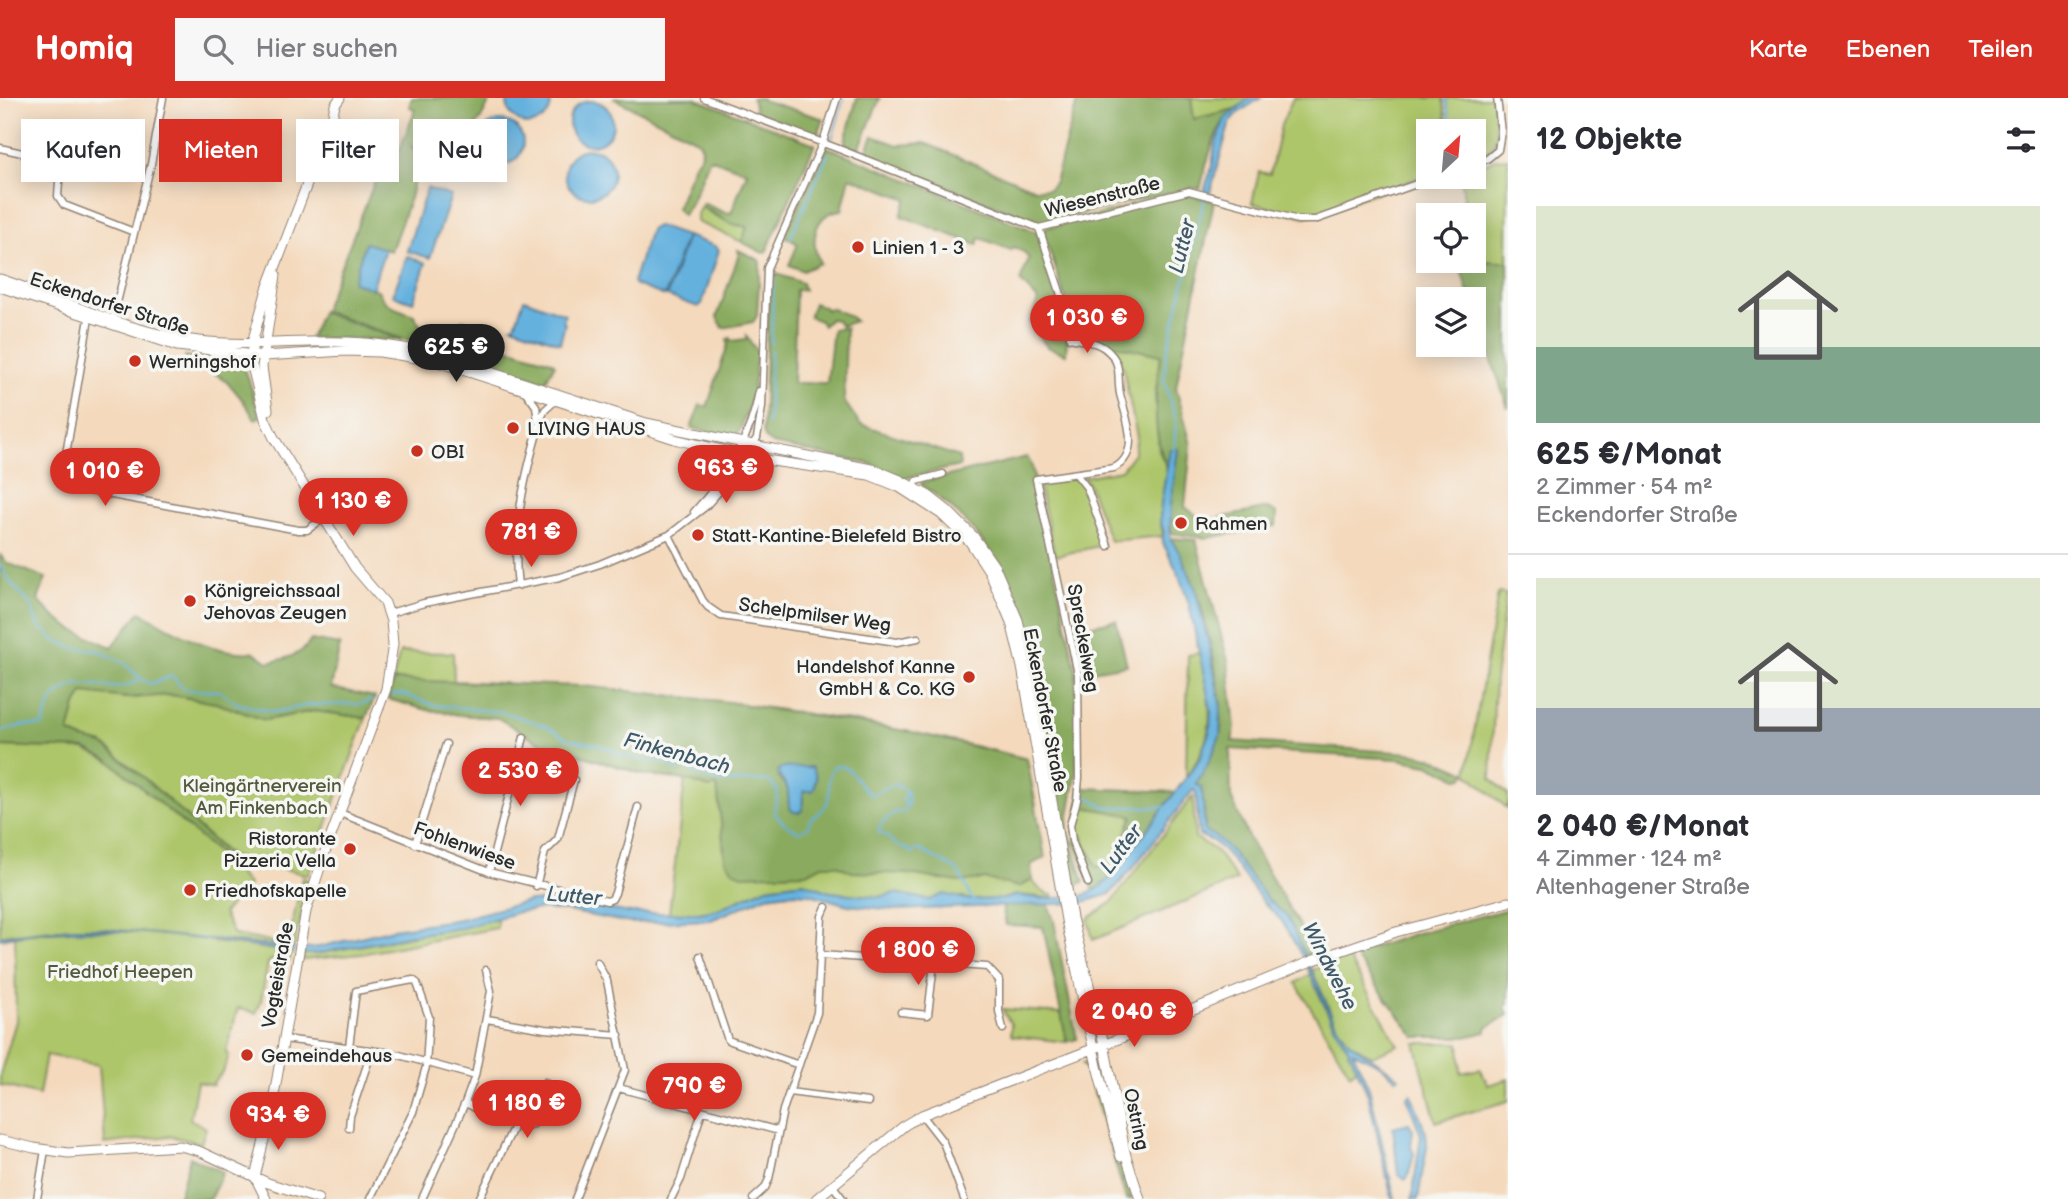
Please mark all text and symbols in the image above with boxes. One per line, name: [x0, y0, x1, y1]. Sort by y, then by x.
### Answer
search box: [175, 18, 665, 81]
text: Homiq: [35, 29, 133, 69]
icon: search: [199, 30, 237, 68]
text: Hier suchen: [255, 34, 398, 65]
text: Karte: [1749, 35, 1807, 64]
text: Ebenen: [1845, 35, 1930, 64]
text: Teilen: [1968, 35, 2033, 64]
chip: Kaufen: [21, 119, 145, 182]
chip: Mieten: [159, 119, 282, 182]
chip: Filter: [296, 119, 399, 182]
chip: Neu: [413, 119, 507, 182]
north arrow: [1416, 119, 1486, 189]
map controls: [1416, 119, 1486, 357]
icon: filters: [2002, 121, 2040, 159]
text: 12 Objekte: [1536, 122, 1682, 158]
street label: Wiesenstraße: [1042, 172, 1162, 223]
button: locate: [1416, 203, 1486, 273]
water label: Lutter: [1164, 215, 1202, 276]
place label: Linien 1 - 3: [872, 237, 964, 260]
marker: Linien 1 - 3: [850, 239, 866, 255]
icon: home: [1725, 252, 1851, 378]
street label: Eckendorfer Straße: [27, 268, 192, 341]
button: layers: [1416, 287, 1486, 357]
pin: 1 030 €: [1022, 296, 1152, 355]
text: 1 030 €: [1046, 304, 1128, 332]
pin: 625 €: [407, 324, 505, 384]
text: 625 €: [424, 333, 488, 361]
place label: Werningshof: [149, 351, 257, 374]
marker: Werningshof: [127, 353, 143, 369]
place label: LIVING HAUS: [527, 418, 646, 441]
marker: LIVING HAUS: [505, 420, 521, 436]
text: 625 €/Monat: [1536, 437, 1721, 473]
place label: OBI: [431, 441, 464, 464]
marker: OBI: [409, 443, 425, 459]
pin: 963 €: [677, 446, 775, 505]
pin: 1 010 €: [40, 448, 170, 508]
text: 963 €: [694, 454, 758, 482]
text: 1 010 €: [66, 457, 144, 485]
text: 2 Zimmer · 54 m²: [1536, 473, 1713, 501]
pin: 1 130 €: [288, 478, 418, 538]
text: 1 130 €: [315, 487, 391, 515]
text: Eckendorfer Straße: [1536, 501, 1738, 529]
pin: 781 €: [482, 510, 580, 569]
place label: Rahmen: [1195, 513, 1267, 536]
marker: Rahmen: [1173, 515, 1189, 531]
text: 781 €: [501, 518, 561, 546]
place label: Statt-Kantine-Bielefeld Bistro: [712, 525, 961, 548]
marker: Statt-Kantine-Bielefeld Bistro: [690, 527, 706, 543]
place label: Königreichssaal Jehovas Zeugen: [204, 580, 347, 625]
street label: Spreckelweg: [1062, 582, 1103, 694]
marker: Königreichssaal Jehovas Zeugen: [182, 593, 198, 609]
street label: Schelpmilser Weg: [737, 593, 892, 638]
icon: home: [1725, 624, 1851, 750]
street label: Eckendorfer Straße: [1017, 626, 1072, 794]
place label: Handelshof Kanne GmbH & Co. KG: [796, 656, 955, 701]
marker: Handelshof Kanne GmbH & Co. KG: [961, 669, 977, 685]
water label: Finkenbach: [621, 727, 733, 780]
pin: 2 530 €: [455, 748, 585, 808]
text: 2 530 €: [478, 757, 562, 785]
park label: Kleingärtnerverein Am Finkenbach: [182, 775, 342, 820]
text: 2 040 €/Monat: [1536, 809, 1749, 845]
street label: Fohlenwiese: [410, 817, 519, 876]
water label: Lutter: [1095, 819, 1149, 879]
place label: Ristorante Pizzeria Vella: [223, 828, 336, 873]
marker: Ristorante Pizzeria Vella: [342, 841, 358, 857]
text: 4 Zimmer · 124 m²: [1536, 845, 1722, 873]
text: Altenhagener Straße: [1536, 873, 1750, 901]
place label: Friedhofskapelle: [204, 880, 346, 903]
marker: Friedhofskapelle: [182, 882, 198, 898]
water label: Lutter: [545, 882, 604, 911]
water label: Windwehe: [1297, 918, 1362, 1014]
street label: Vogteistraße: [258, 920, 299, 1030]
pin: 1 800 €: [853, 928, 983, 987]
text: 1 800 €: [877, 936, 959, 964]
park label: Friedhof Heepen: [47, 961, 193, 984]
pin: 2 040 €: [1069, 990, 1199, 1049]
text: 2 040 €: [1091, 998, 1177, 1026]
place label: Gemeindehaus: [261, 1045, 392, 1068]
marker: Gemeindehaus: [239, 1047, 255, 1063]
pin: 790 €: [645, 1063, 743, 1123]
text: 790 €: [662, 1072, 726, 1100]
pin: 1 180 €: [462, 1080, 592, 1140]
street label: Ostring: [1118, 1086, 1153, 1152]
text: 1 180 €: [488, 1089, 566, 1117]
pin: 934 €: [229, 1093, 327, 1152]
text: 934 €: [246, 1101, 310, 1129]

